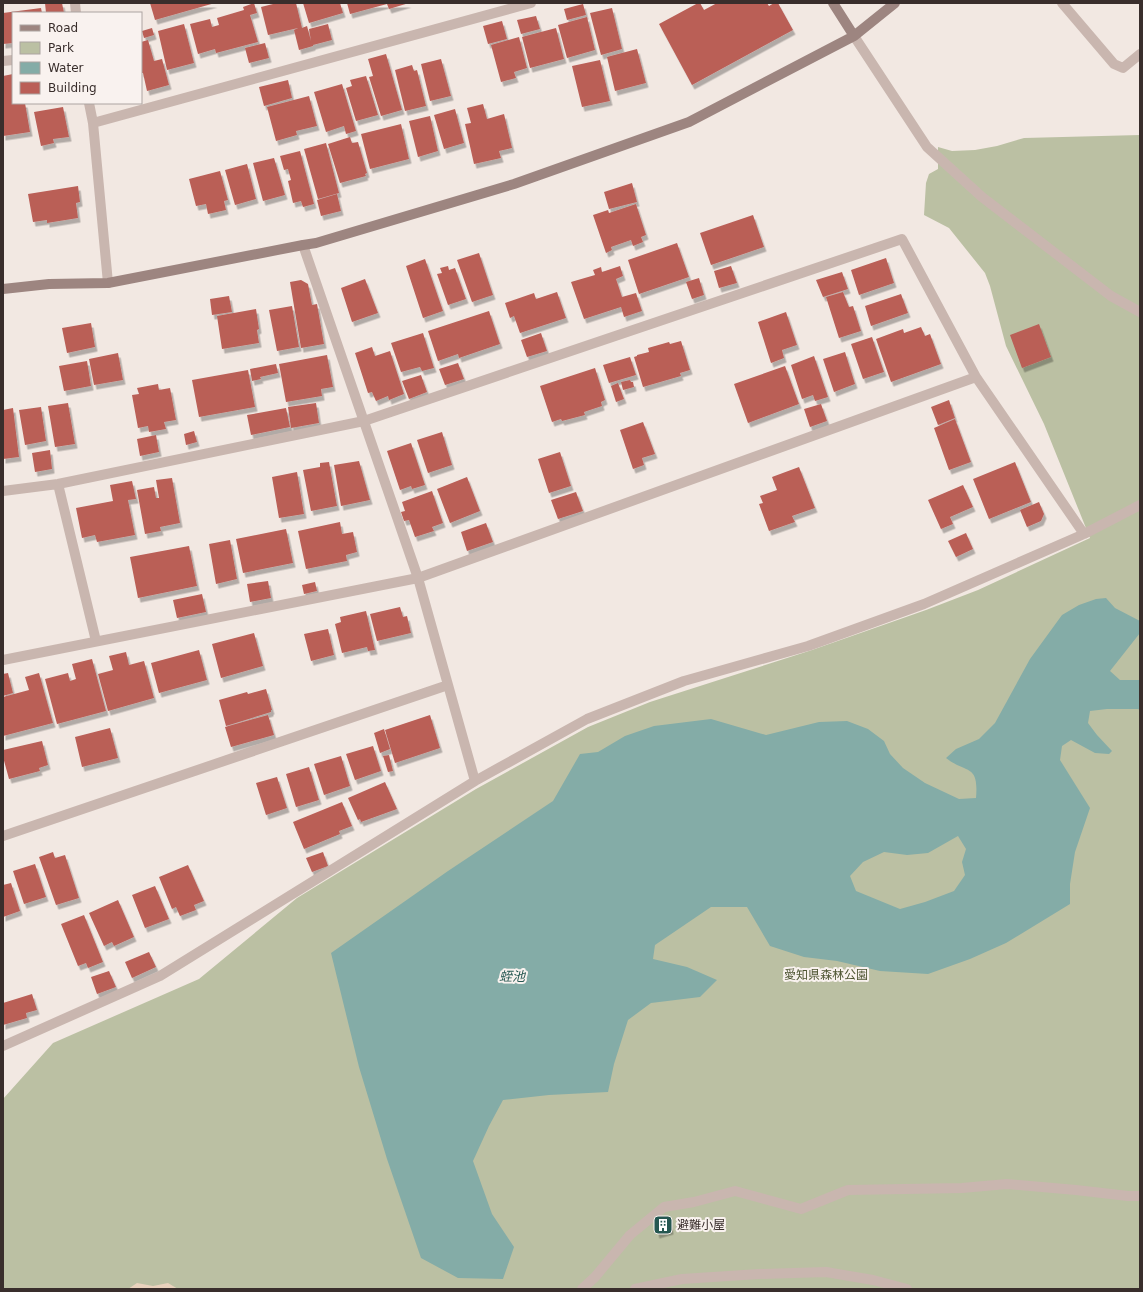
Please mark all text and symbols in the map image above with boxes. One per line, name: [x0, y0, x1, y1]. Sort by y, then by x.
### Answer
legend: [12, 12, 142, 104]
text: Road: [48, 21, 78, 35]
text: Park: [48, 41, 74, 55]
text: Water: [48, 61, 84, 75]
text: Building: [48, 81, 97, 95]
park label: 愛知県森林公園: [784, 968, 868, 982]
water label: 蛭池: [499, 969, 527, 984]
building icon: 避難小屋: [652, 1214, 674, 1236]
place label: 避難小屋: [677, 1218, 725, 1232]

